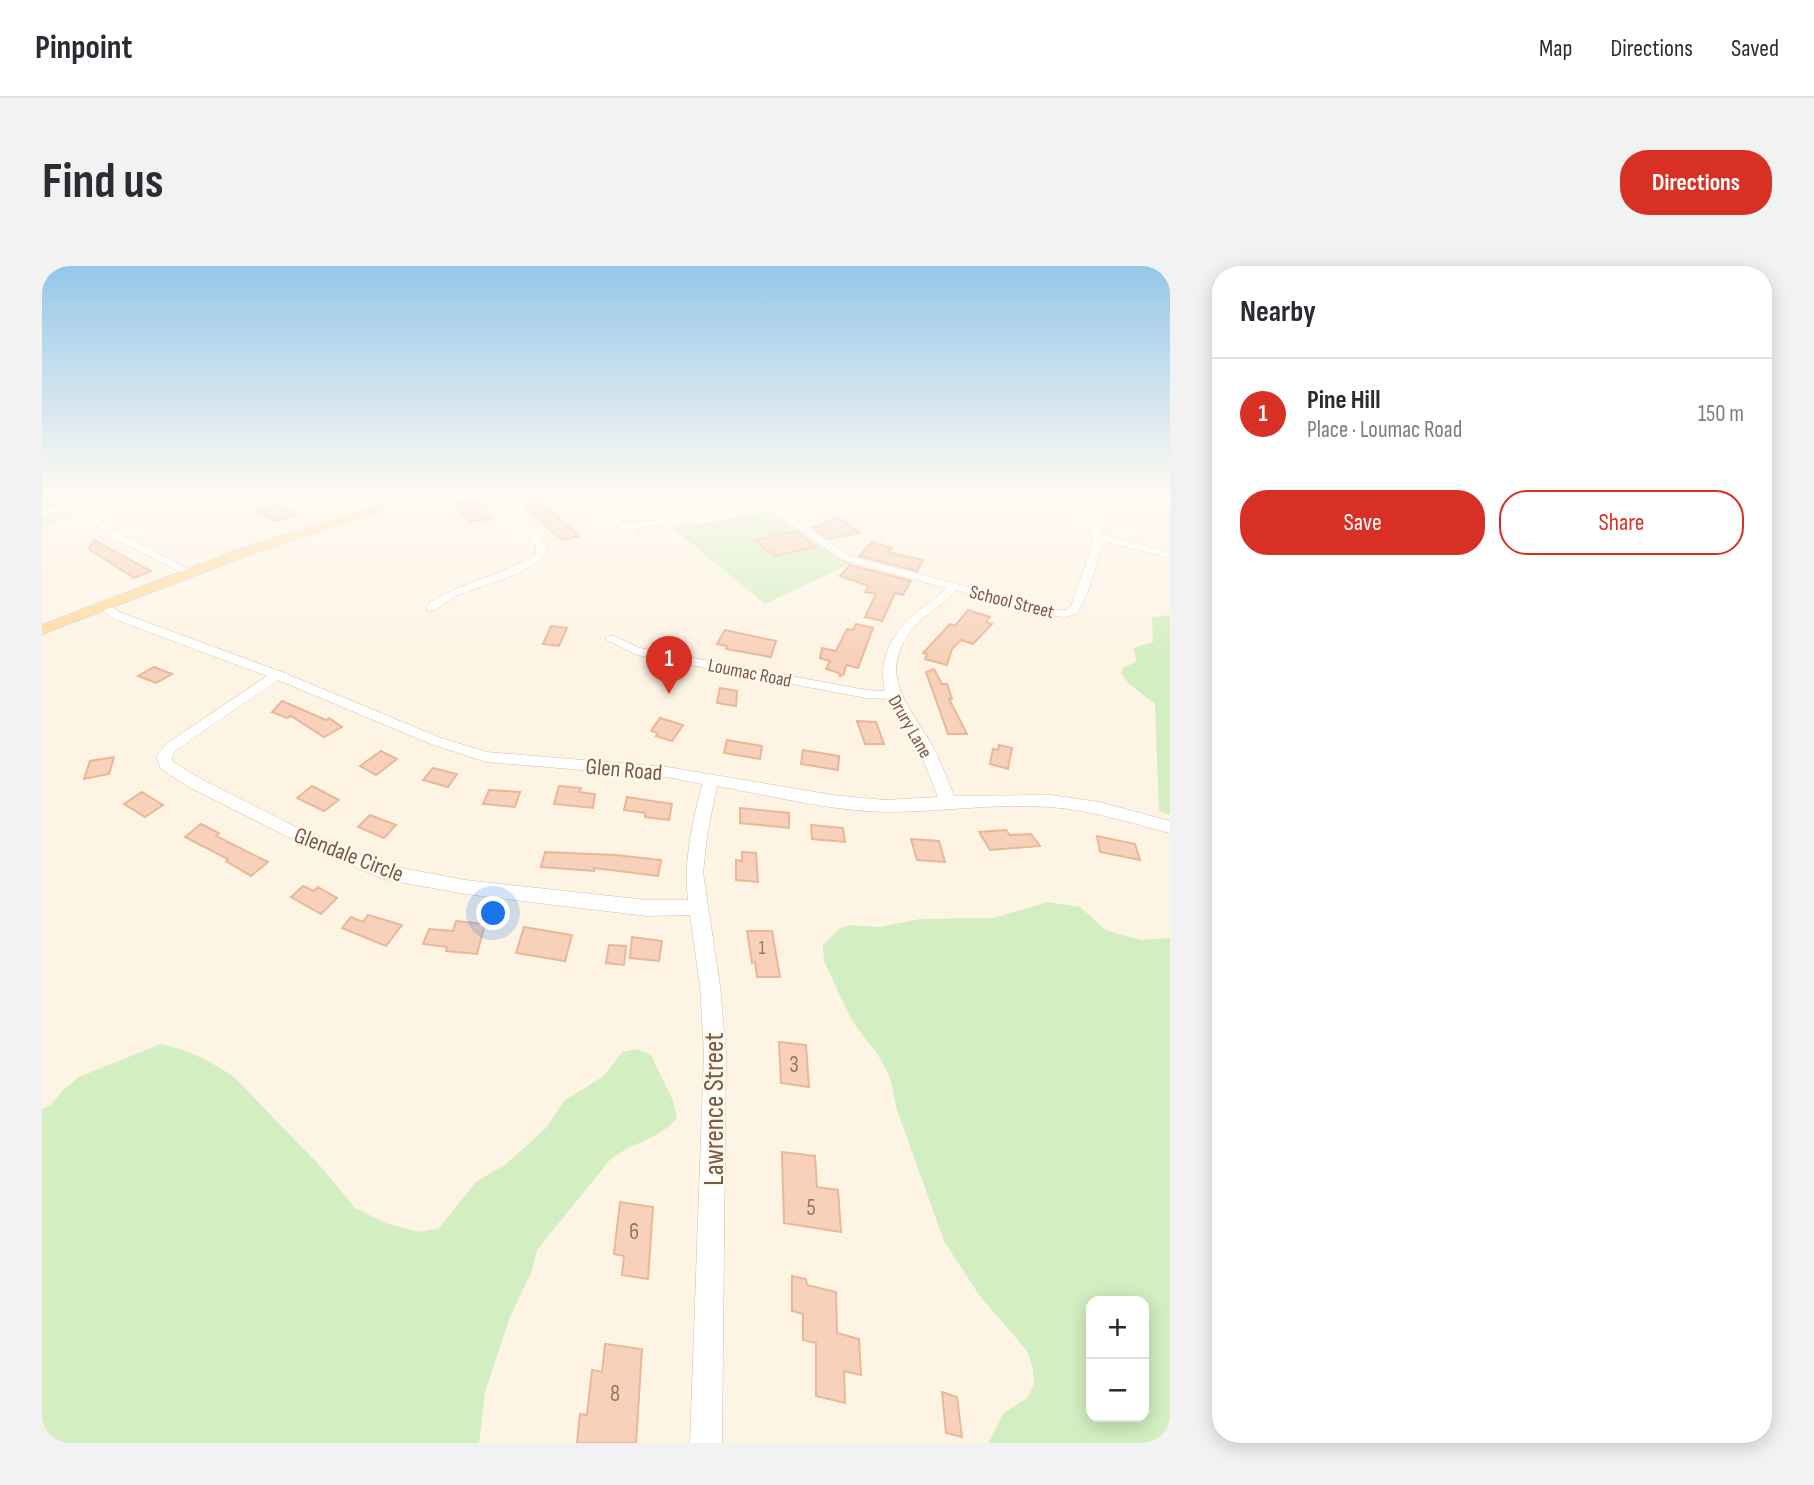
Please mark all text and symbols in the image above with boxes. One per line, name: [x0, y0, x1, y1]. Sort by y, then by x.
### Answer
text: Pinpoint: [35, 28, 132, 68]
text: Map: [1539, 34, 1572, 63]
text: Directions: [1610, 34, 1693, 63]
text: Saved: [1731, 34, 1779, 63]
button: Directions: [1620, 150, 1772, 215]
text: Find us: [42, 153, 164, 212]
text: Nearby: [1240, 294, 1316, 330]
text: Pine Hill: [1307, 385, 1380, 416]
text: 1: [1258, 400, 1268, 428]
text: 150 m: [1698, 400, 1744, 428]
text: Place · Loumac Road: [1307, 416, 1462, 444]
button: Save: [1240, 490, 1485, 555]
button: Share: [1499, 490, 1744, 555]
street label: School Street: [967, 581, 1056, 624]
pin: 1: [646, 636, 692, 694]
street label: Loumac Road: [706, 654, 793, 693]
street label: Drury Lane: [883, 691, 937, 762]
street label: Glen Road: [584, 753, 663, 787]
street label: Glendale Circle: [290, 821, 407, 889]
your location: [476, 896, 510, 930]
house number: 1: [759, 937, 766, 960]
street label: Lawrence Street: [698, 1032, 731, 1186]
house number: 3: [789, 1051, 799, 1079]
house number: 5: [806, 1194, 816, 1222]
house number: 6: [629, 1218, 639, 1246]
map controls: [1086, 1296, 1149, 1422]
button: +: [1086, 1296, 1149, 1359]
button: −: [1086, 1359, 1149, 1422]
house number: 8: [610, 1380, 620, 1408]

